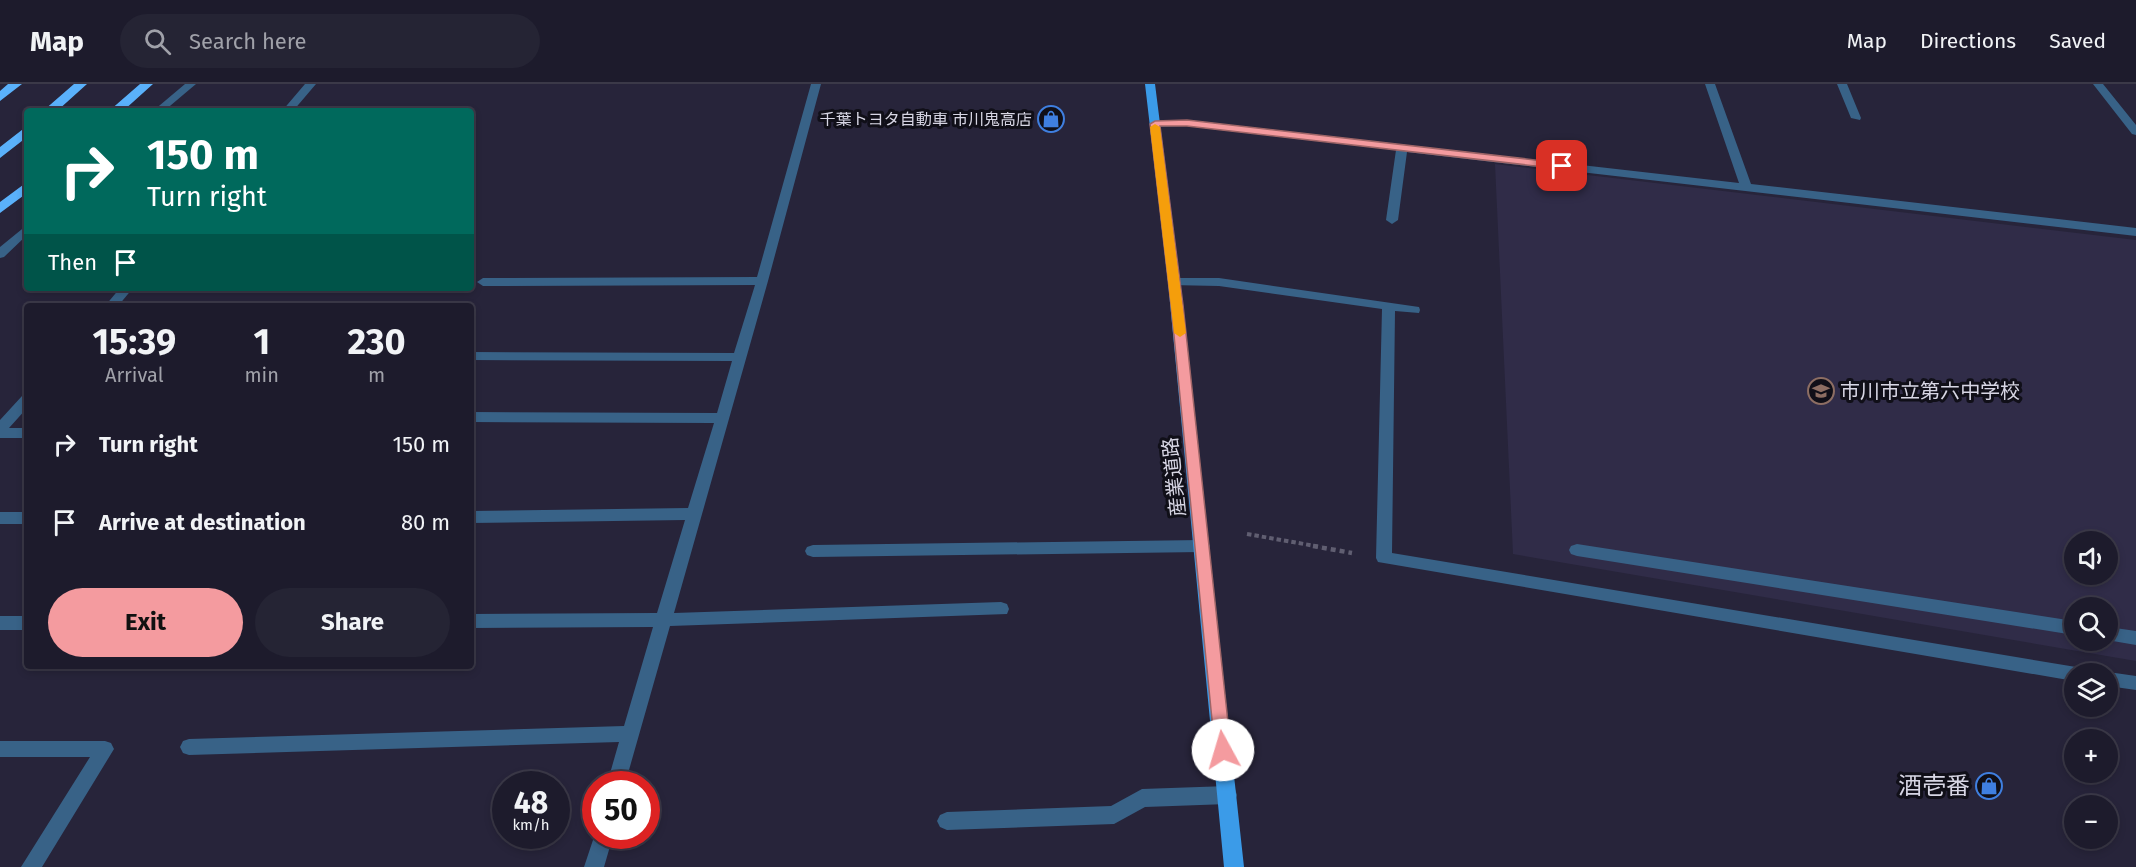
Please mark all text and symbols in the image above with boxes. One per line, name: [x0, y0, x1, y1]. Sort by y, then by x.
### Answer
search box: [120, 14, 540, 68]
text: Map: [30, 25, 84, 58]
icon: search: [141, 25, 174, 58]
text: Search here: [189, 28, 307, 55]
text: Map: [1847, 28, 1887, 54]
text: Directions: [1920, 28, 2016, 54]
text: Saved: [2049, 28, 2106, 54]
shop icon: 千葉トヨタ自動車 市川鬼高店: [1036, 104, 1066, 134]
place label: 千葉トヨタ自動車 市川鬼高店: [820, 110, 1032, 129]
text: 150 m: [147, 130, 259, 180]
icon: right: [48, 132, 126, 210]
pin: [1536, 140, 1587, 191]
icon: arrive: [1545, 149, 1578, 182]
text: Turn right: [147, 181, 267, 213]
icon: arrive: [109, 246, 142, 279]
text: Then: [48, 249, 97, 276]
text: 15:39: [92, 320, 176, 364]
text: 1: [253, 320, 270, 364]
text: 230: [347, 320, 406, 364]
text: Arrival: [105, 363, 164, 387]
text: min: [244, 363, 279, 387]
text: m: [368, 363, 385, 387]
school or university icon: 市川市立第六中学校: [1806, 376, 1836, 406]
place label: 市川市立第六中学校: [1840, 379, 2020, 403]
icon: right: [48, 428, 81, 461]
text: Turn right: [99, 431, 198, 458]
text: 150 m: [392, 431, 450, 458]
street label: 産業道路: [1158, 436, 1190, 518]
icon: arrive: [48, 506, 81, 539]
text: Arrive at destination: [99, 509, 306, 536]
text: 80 m: [401, 509, 450, 536]
map controls: [2064, 531, 2118, 849]
button: sound: [2064, 531, 2118, 585]
button: Exit: [48, 588, 243, 657]
button: Share: [255, 588, 450, 657]
button: search: [2064, 597, 2118, 651]
button: layers: [2064, 663, 2118, 717]
position arrow: [1191, 718, 1255, 782]
button: +: [2064, 729, 2118, 783]
speed limit sign: 50: [582, 771, 660, 849]
shop icon: 酒壱番: [1974, 771, 2004, 801]
place label: 酒壱番: [1898, 772, 1970, 800]
text: 48: [514, 785, 548, 821]
button: −: [2064, 795, 2118, 849]
text: km/h: [512, 816, 550, 834]

